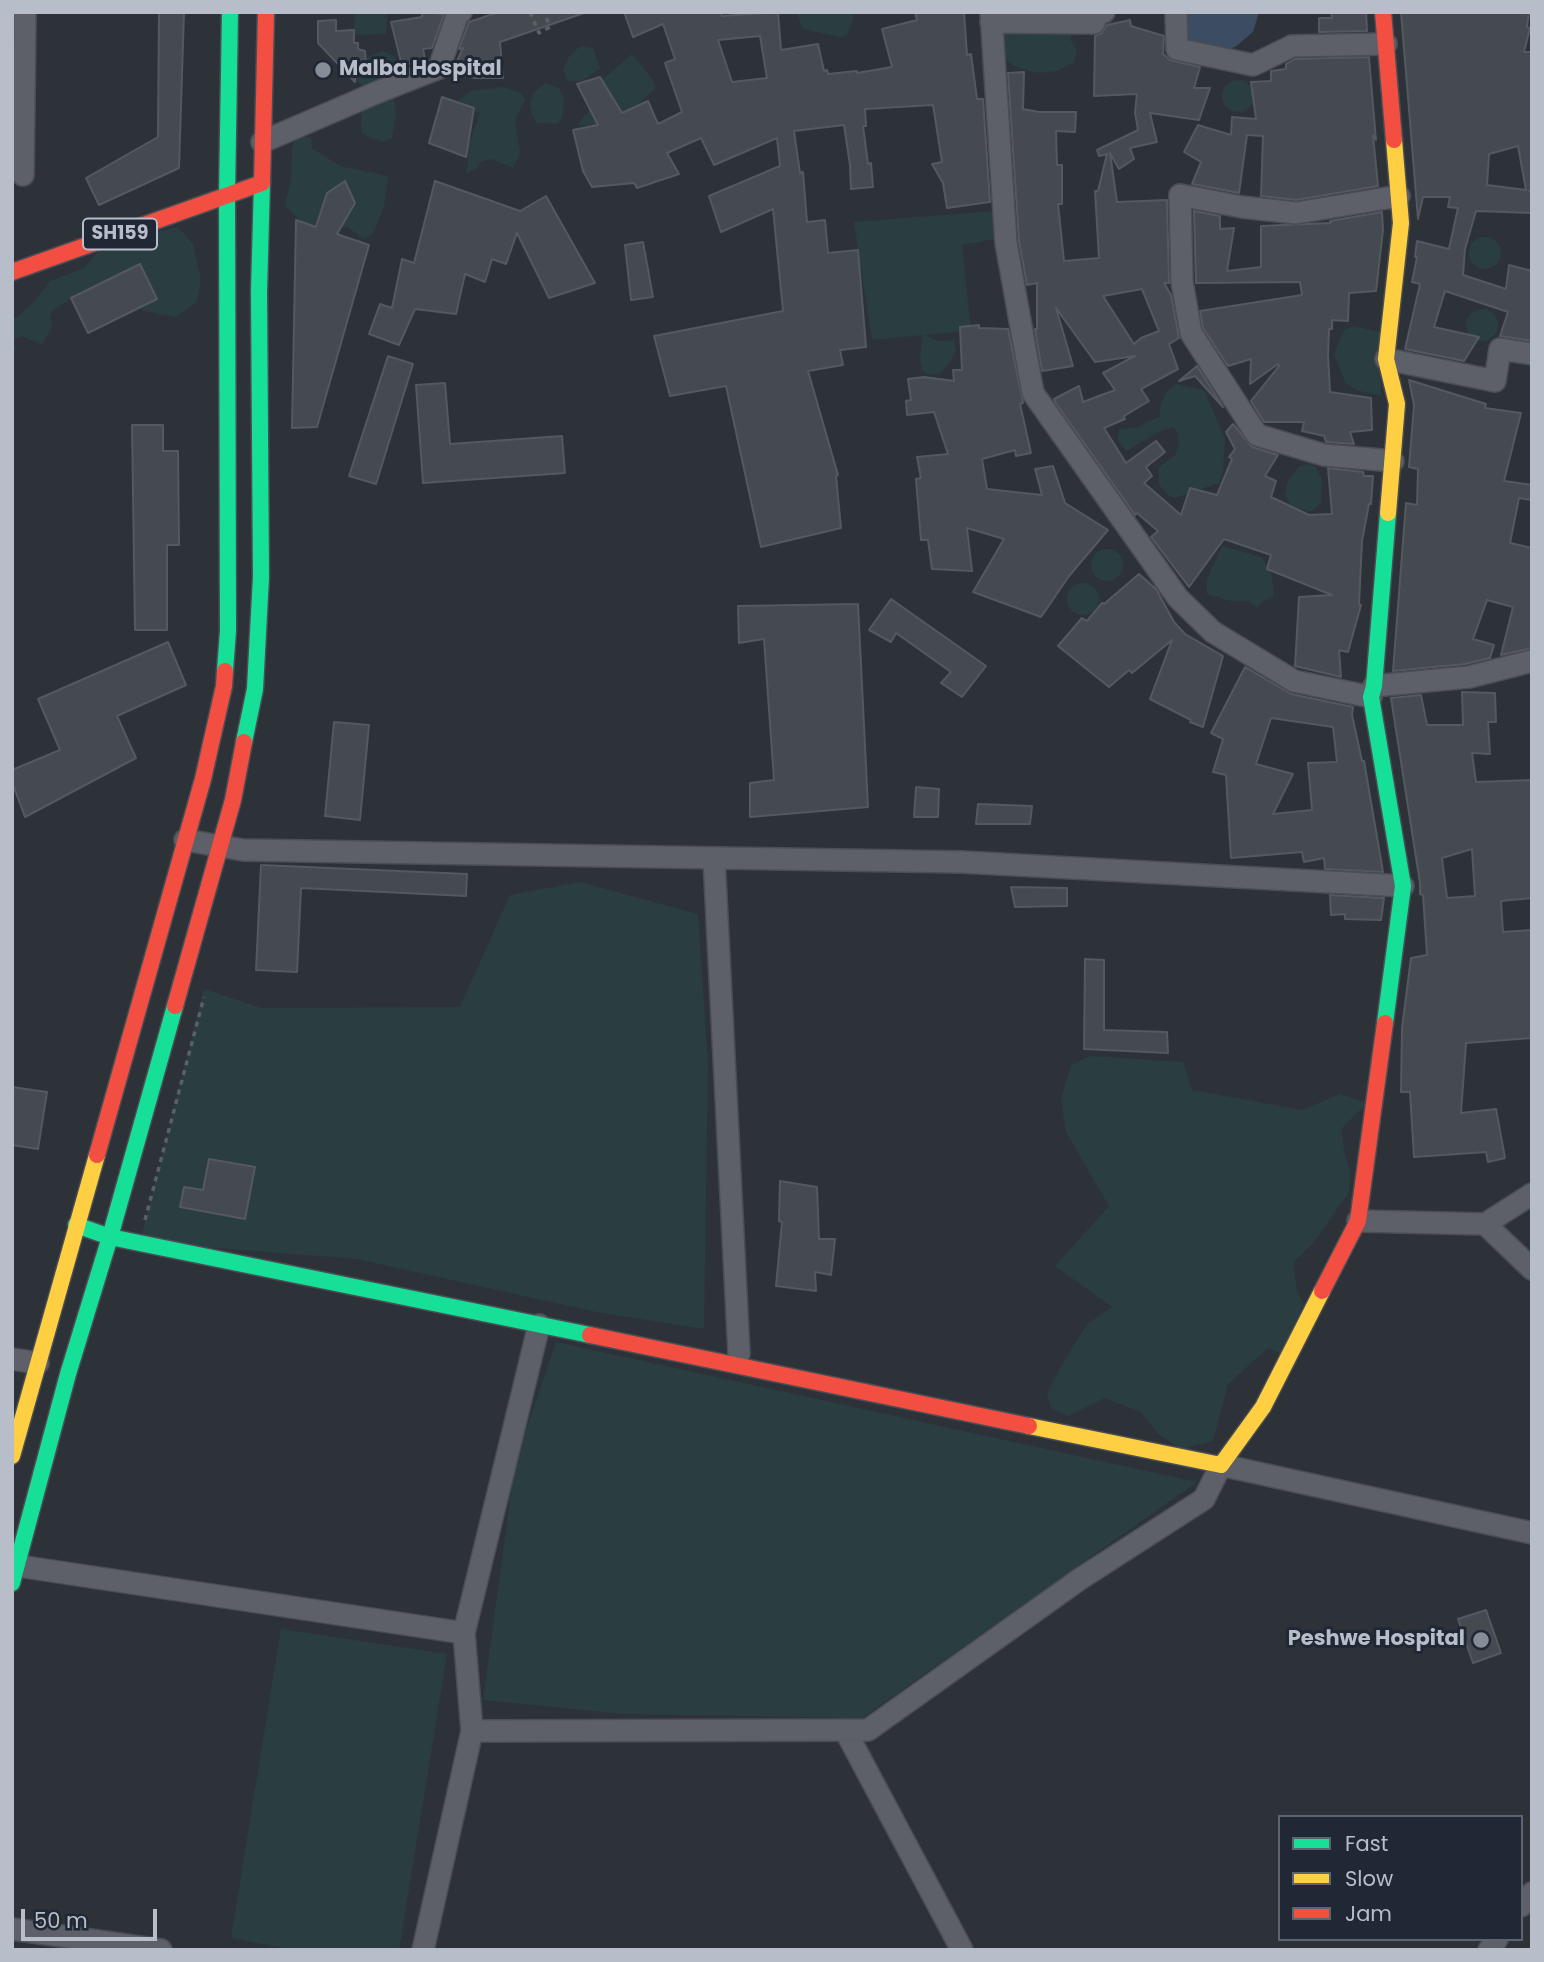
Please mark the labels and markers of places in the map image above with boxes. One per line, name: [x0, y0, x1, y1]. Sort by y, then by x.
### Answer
place label: Malba Hospital: [339, 57, 502, 83]
marker: Malba Hospital: [313, 60, 333, 80]
place label: Peshwe Hospital: [1288, 1627, 1465, 1653]
marker: Peshwe Hospital: [1471, 1630, 1491, 1650]

